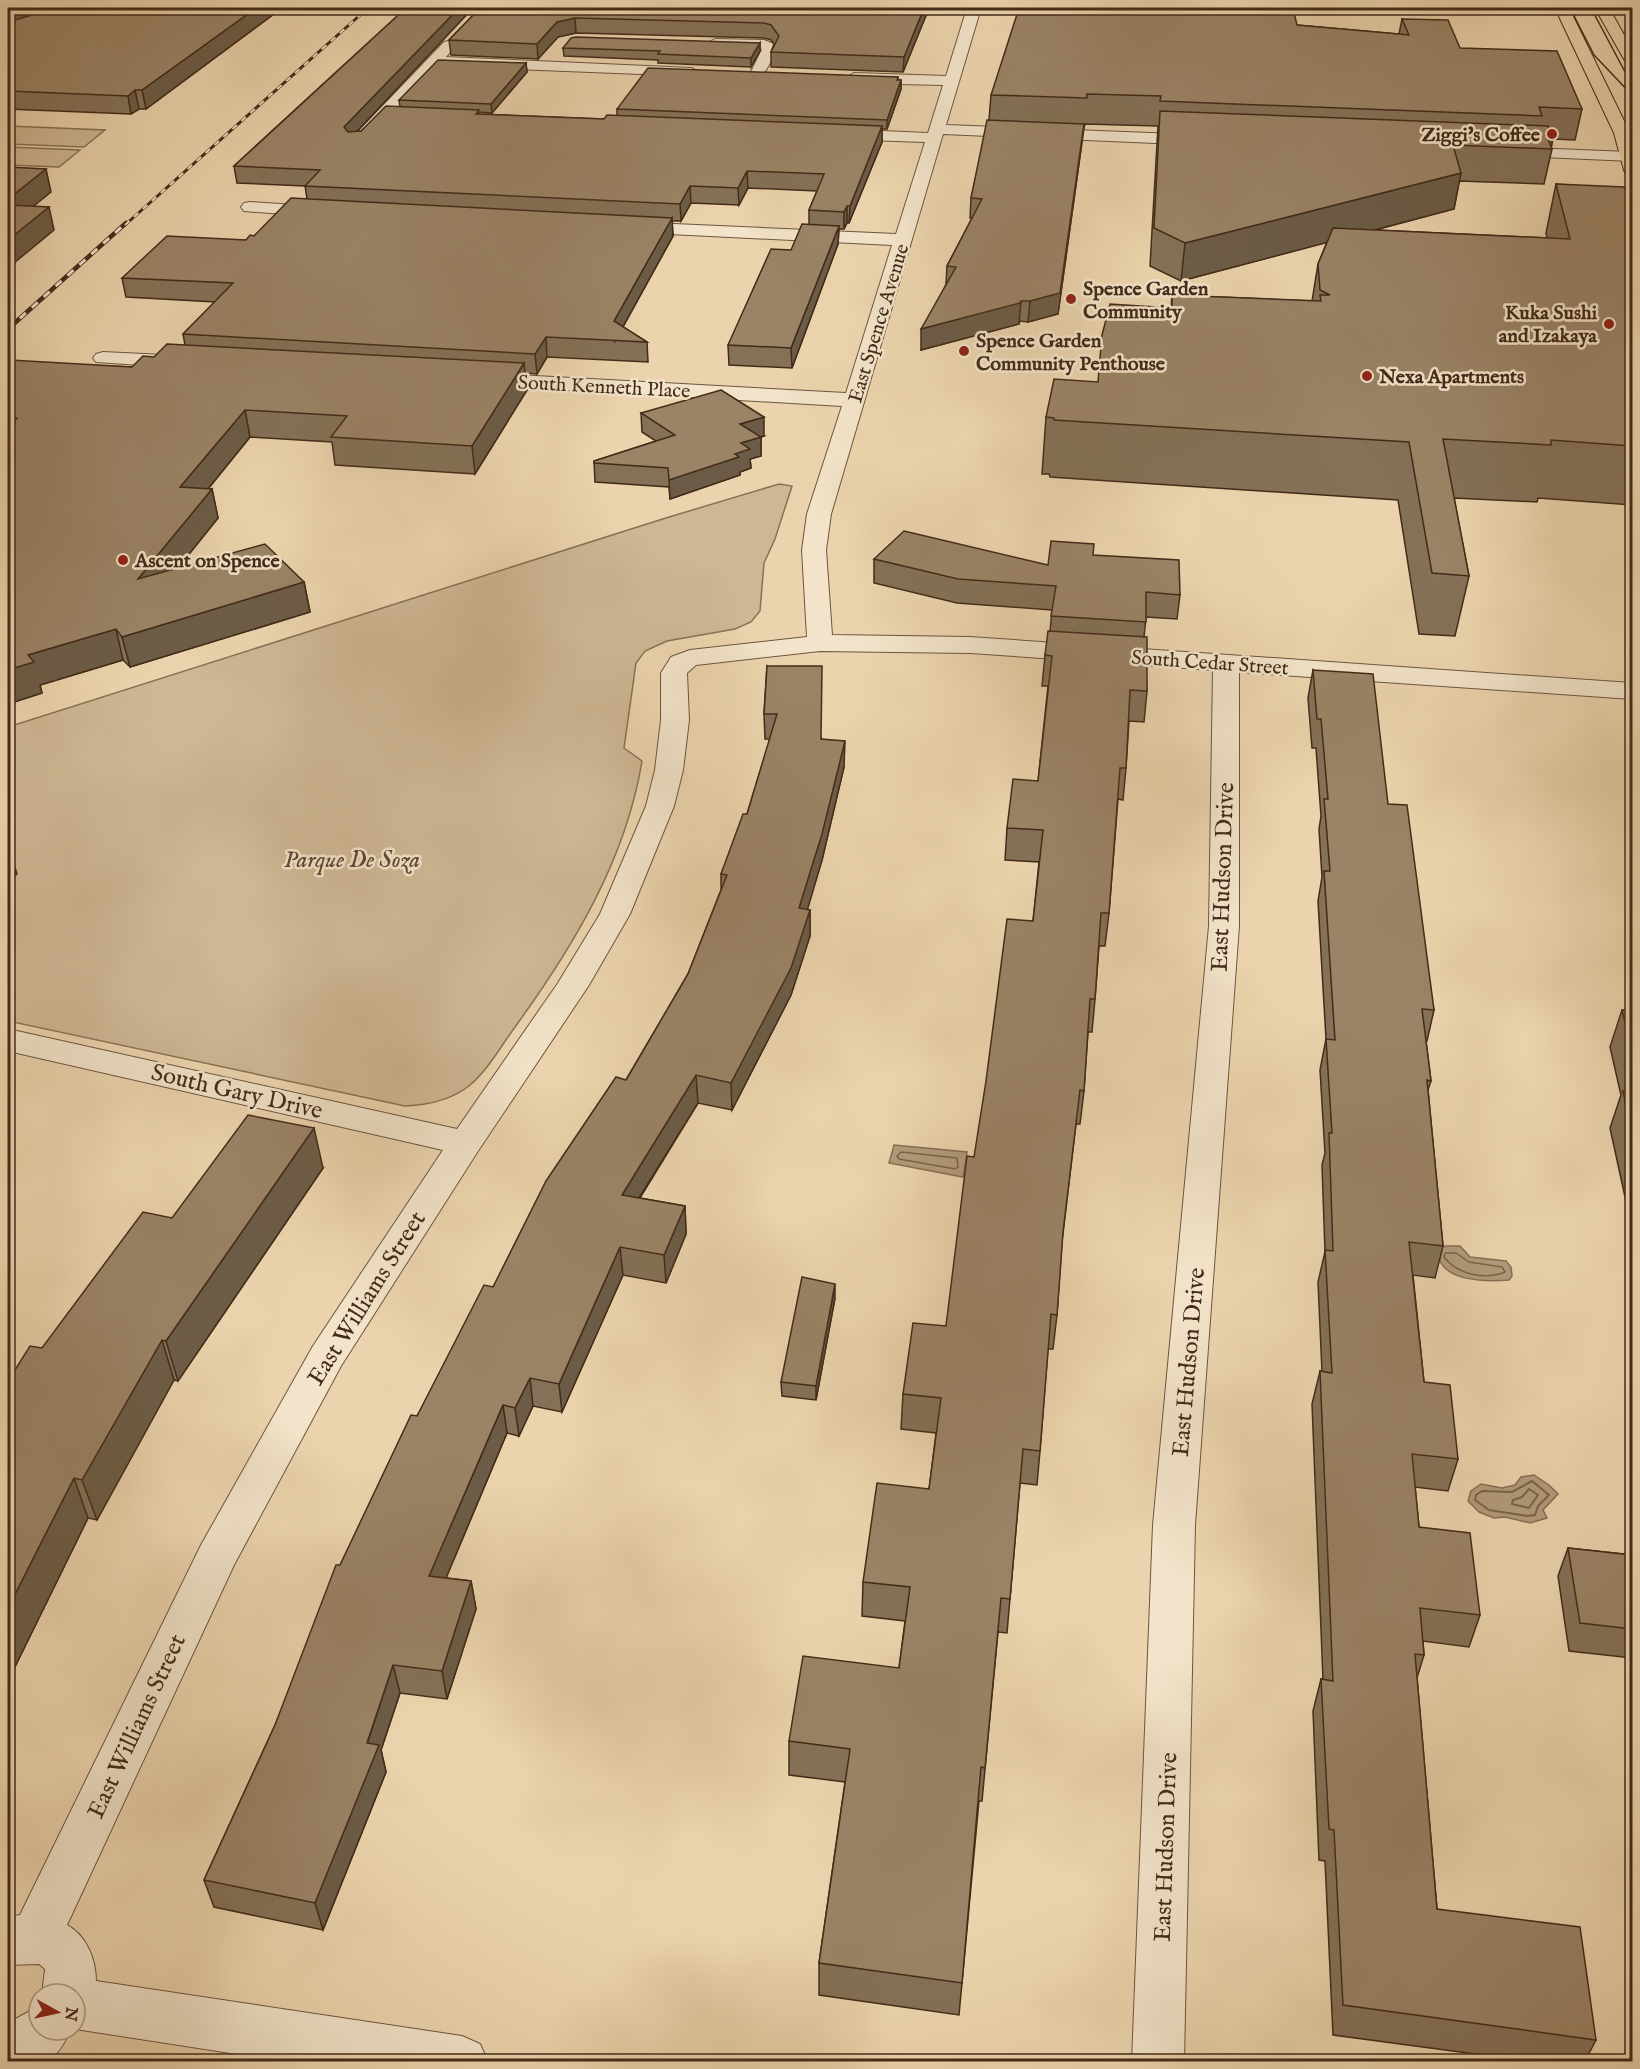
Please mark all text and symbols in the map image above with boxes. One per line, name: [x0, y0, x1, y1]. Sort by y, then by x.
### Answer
place label: Ziggi's Coffee: [1421, 123, 1541, 148]
marker: Ziggi's Coffee: [1545, 127, 1559, 141]
street label: East Spence Avenue: [843, 241, 915, 406]
place label: Spence Garden Community: [1083, 277, 1209, 325]
marker: Spence Garden Community: [1064, 292, 1078, 306]
place label: Kuka Sushi and Izakaya: [1499, 301, 1598, 349]
marker: Kuka Sushi and Izakaya: [1602, 317, 1616, 331]
place label: Spence Garden Community Penthouse: [976, 329, 1166, 377]
marker: Spence Garden Community Penthouse: [957, 344, 971, 358]
place label: Nexa Apartments: [1378, 365, 1524, 390]
marker: Nexa Apartments: [1360, 369, 1374, 383]
street label: South Kenneth Place: [517, 370, 691, 404]
place label: Ascent on Spence: [134, 549, 280, 574]
marker: Ascent on Spence: [116, 553, 130, 567]
street label: South Cedar Street: [1131, 646, 1289, 681]
street label: East Hudson Drive: [1205, 782, 1242, 972]
park label: Parque De Soza: [284, 845, 420, 876]
street label: South Gary Drive: [148, 1058, 325, 1127]
street label: East Williams Street: [301, 1206, 433, 1392]
street label: East Hudson Drive: [1166, 1266, 1213, 1458]
street label: East Williams Street: [81, 1629, 194, 1824]
street label: East Hudson Drive: [1148, 1752, 1185, 1942]
north arrow: [27, 1982, 87, 2042]
text: N: [59, 2005, 81, 2022]

